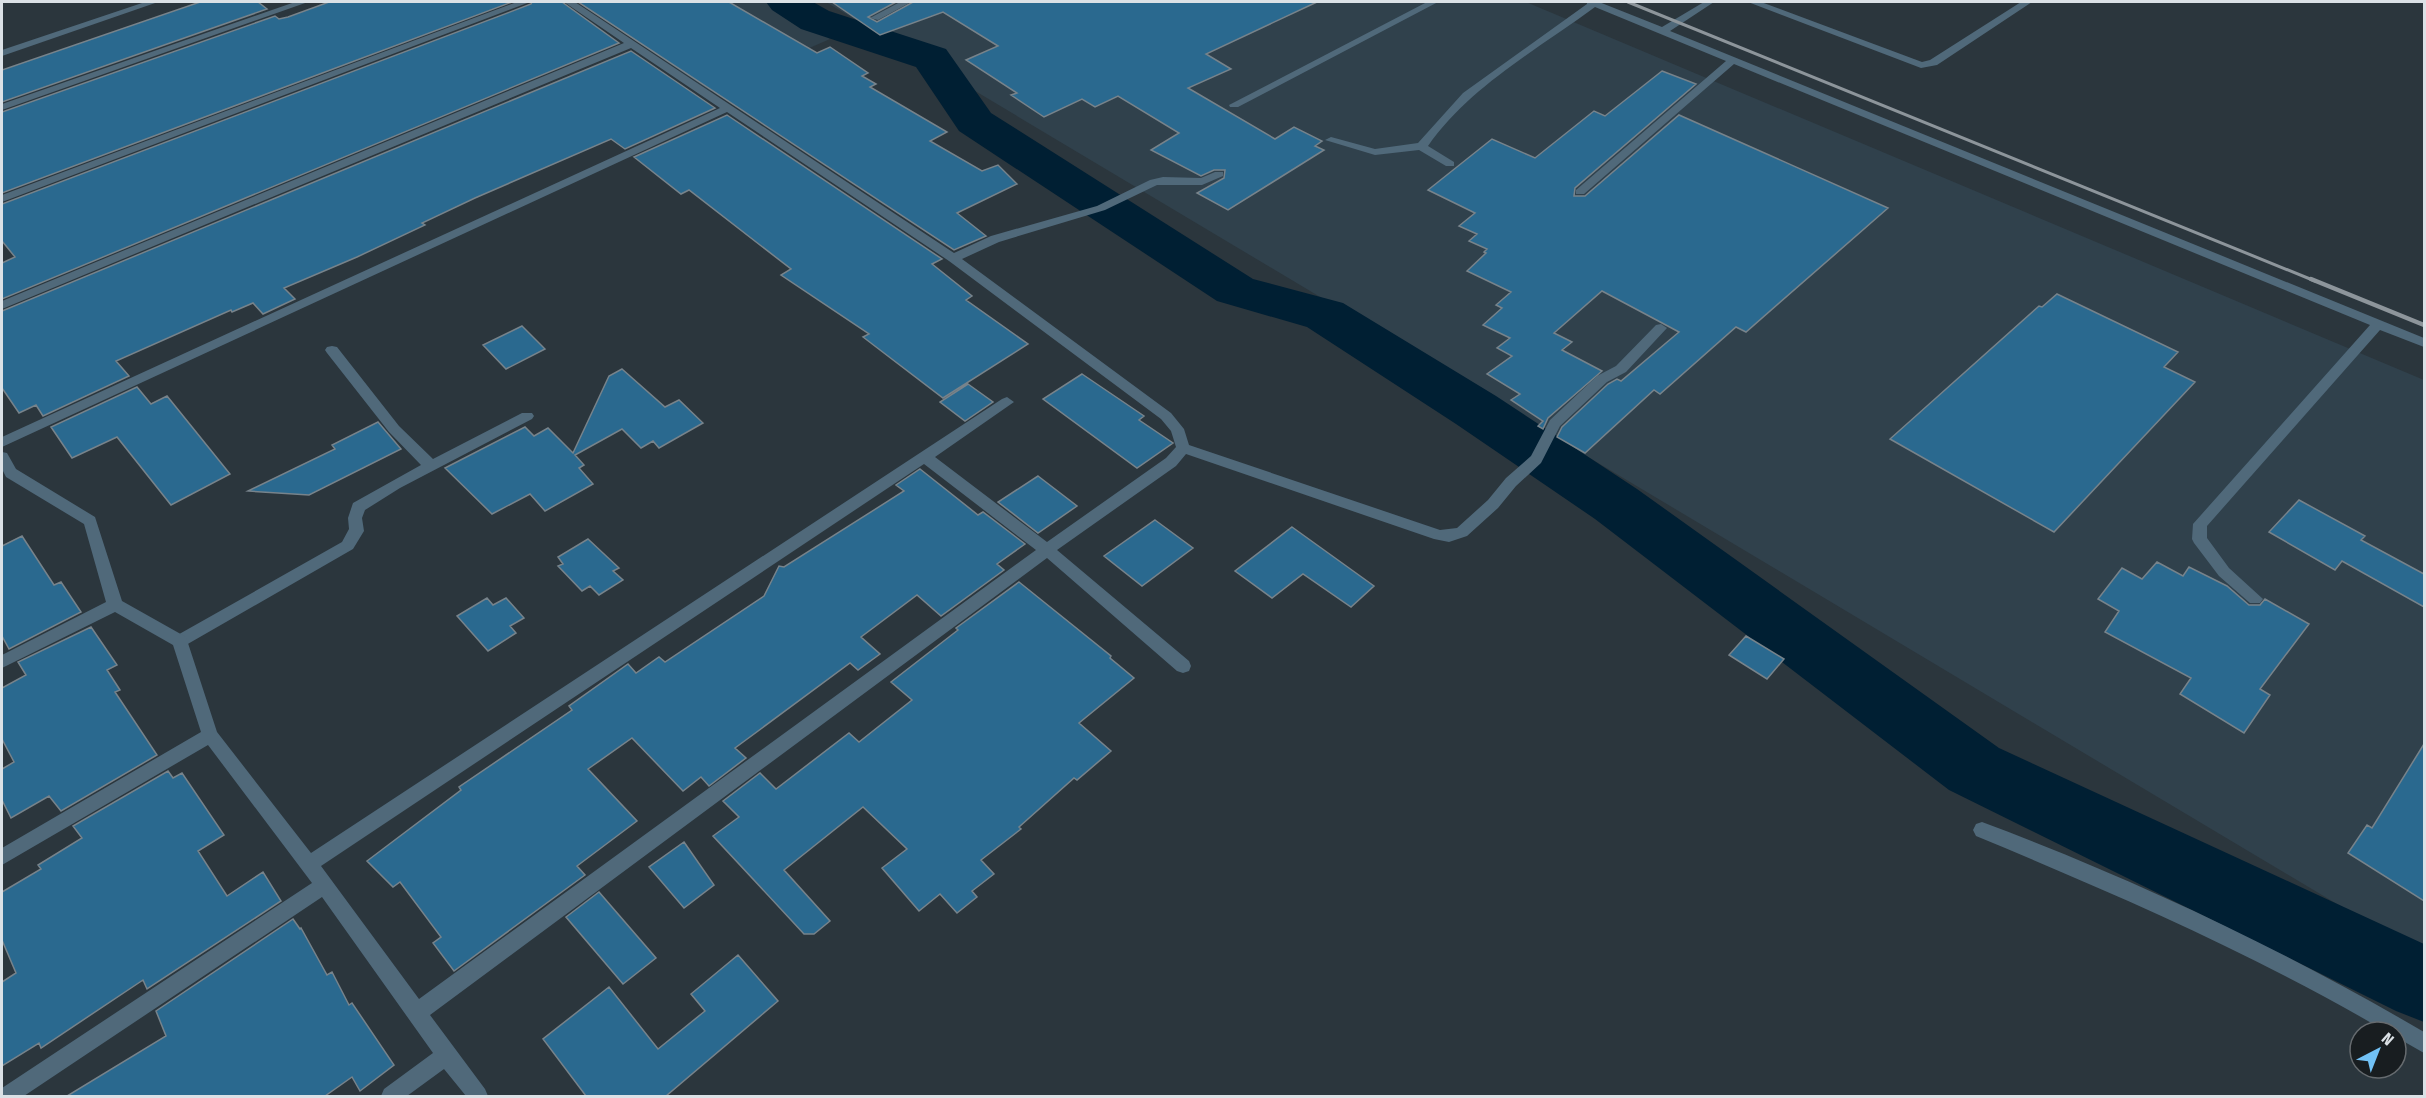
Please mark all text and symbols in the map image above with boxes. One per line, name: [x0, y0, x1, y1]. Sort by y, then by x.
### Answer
north arrow: [2348, 1020, 2408, 1080]
text: N: [2378, 1029, 2398, 1049]

